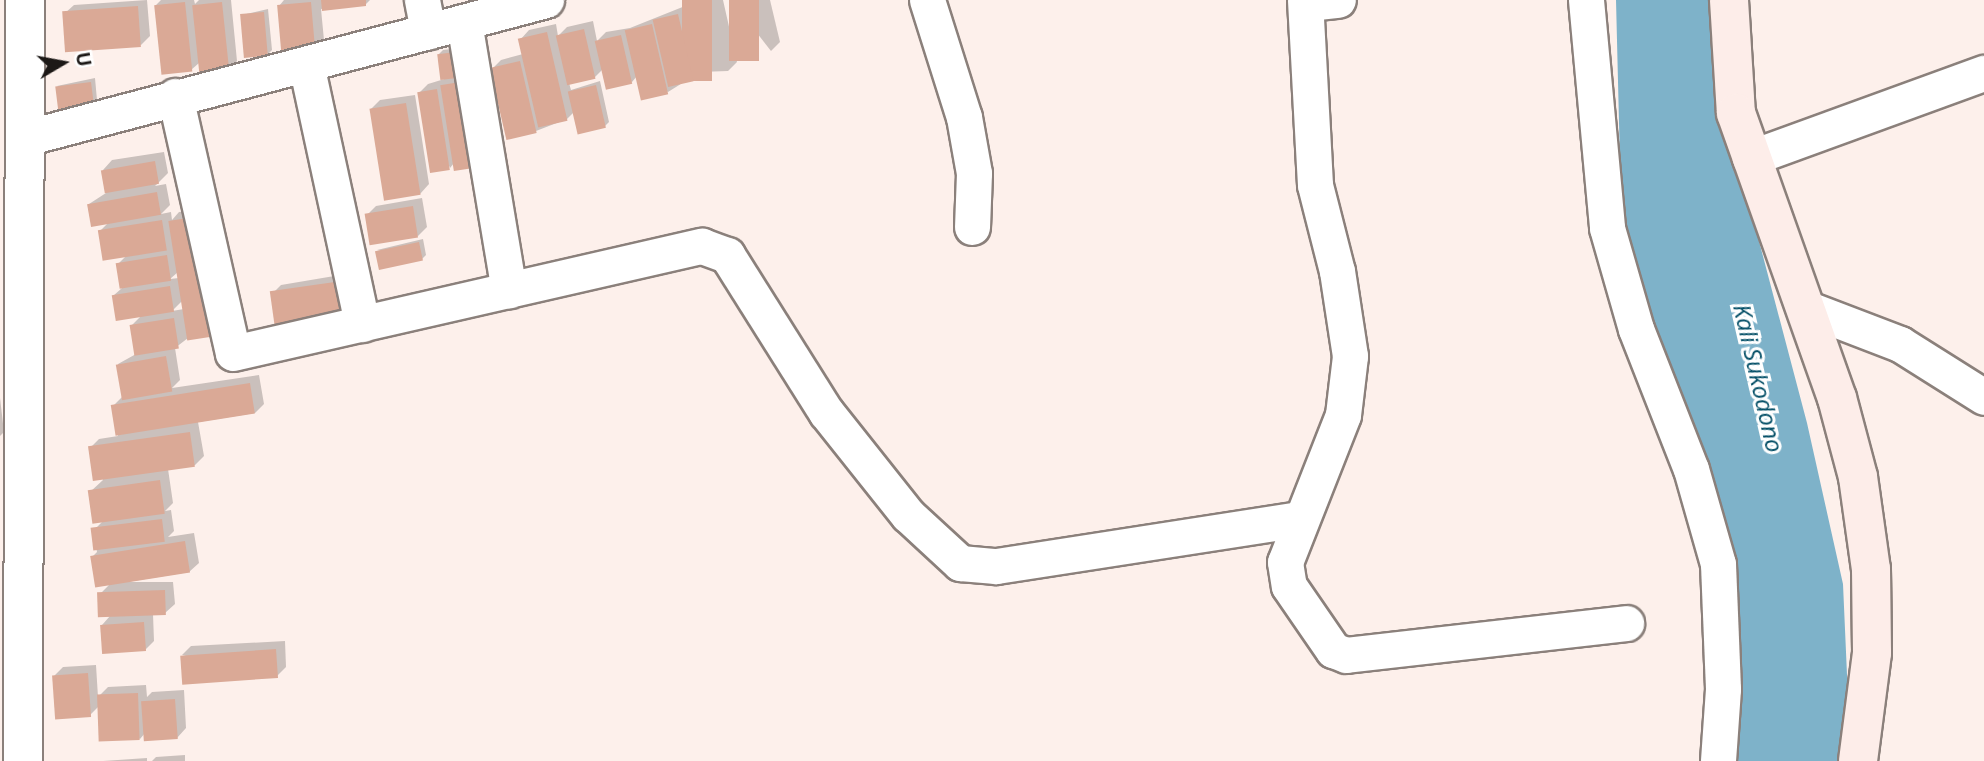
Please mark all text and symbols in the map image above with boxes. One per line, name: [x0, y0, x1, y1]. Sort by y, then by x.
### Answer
north arrow: [28, 28, 98, 98]
text: U: [70, 50, 98, 69]
water label: Kali Sukodono: [1728, 301, 1790, 455]

